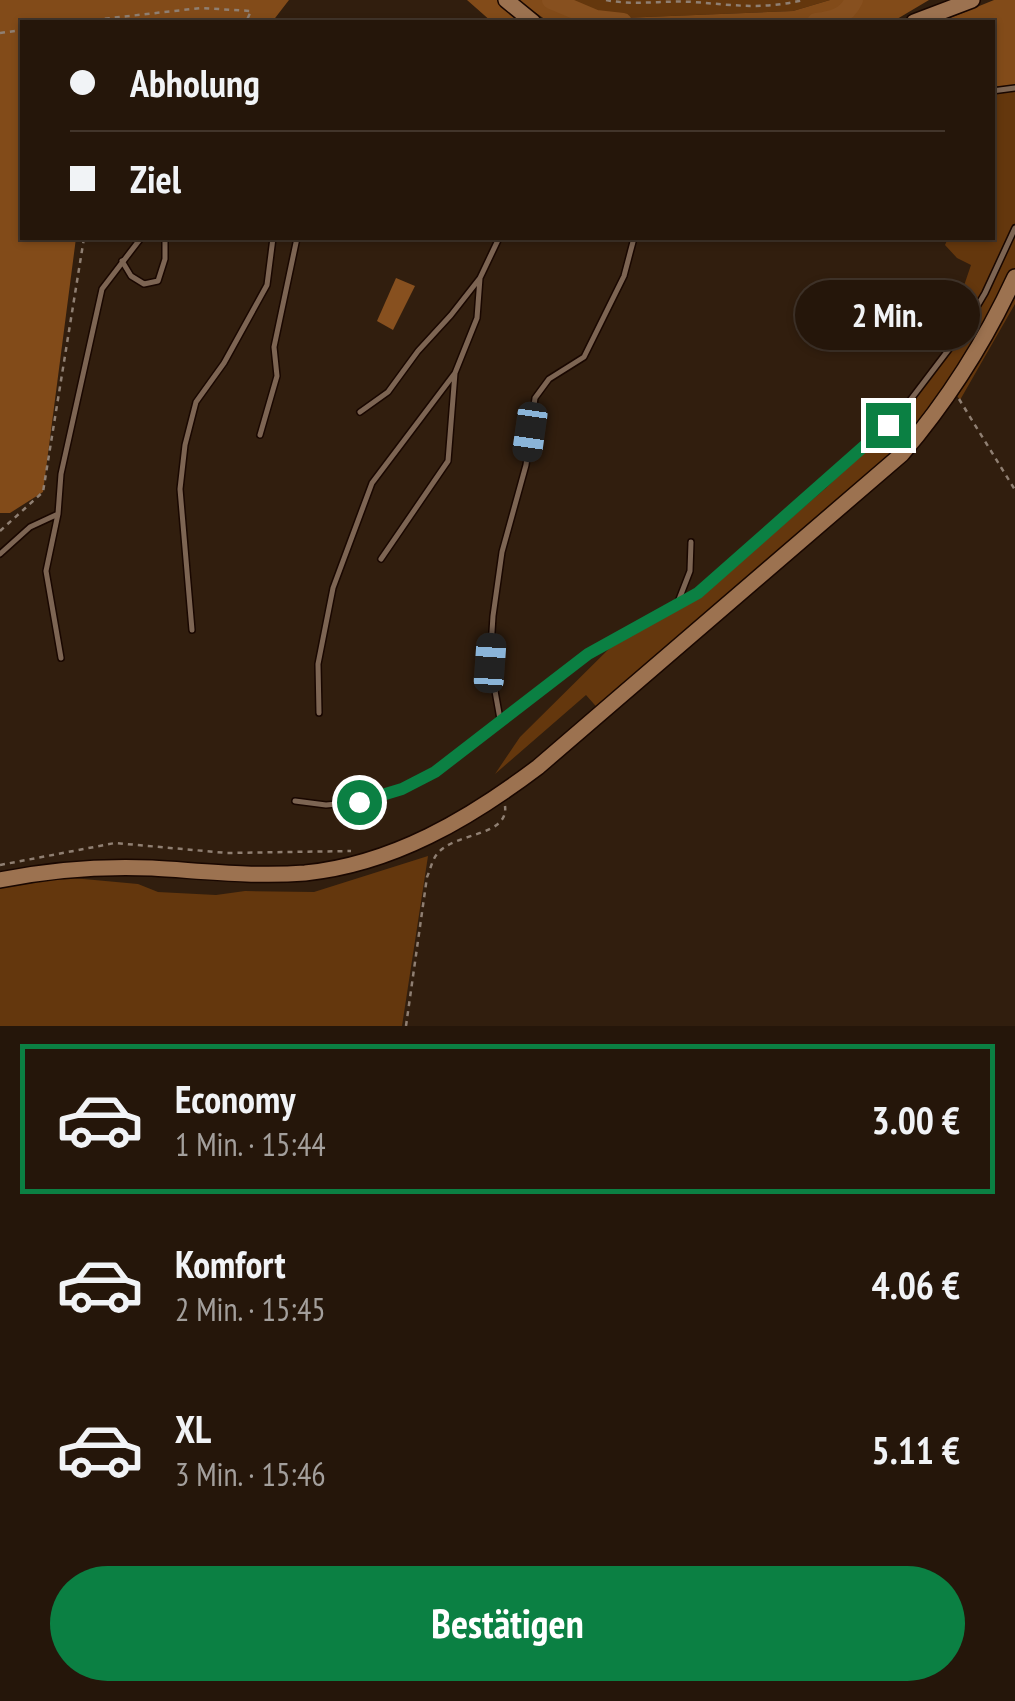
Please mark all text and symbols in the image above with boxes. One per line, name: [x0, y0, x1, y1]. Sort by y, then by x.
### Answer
text: Abholung: [130, 58, 260, 107]
text: Ziel: [130, 154, 181, 203]
callout: 2 Min.: [796, 280, 980, 350]
text: 2 Min.: [852, 294, 923, 336]
car: [511, 400, 549, 464]
route end: [866, 403, 911, 448]
car: [473, 632, 507, 694]
route start: [337, 780, 382, 825]
icon: car: [55, 1074, 145, 1164]
text: Economy: [175, 1074, 295, 1123]
text: 3.00 €: [871, 1095, 960, 1144]
text: 1 Min. · 15:44: [175, 1123, 326, 1165]
icon: car: [55, 1239, 145, 1329]
text: Komfort: [175, 1239, 286, 1288]
text: 4.06 €: [871, 1260, 960, 1309]
text: 2 Min. · 15:45: [175, 1288, 326, 1330]
icon: car: [55, 1404, 145, 1494]
text: XL: [175, 1404, 211, 1453]
text: 5.11 €: [871, 1425, 960, 1474]
text: 3 Min. · 15:46: [175, 1453, 326, 1495]
button: Bestätigen: [50, 1566, 965, 1681]

